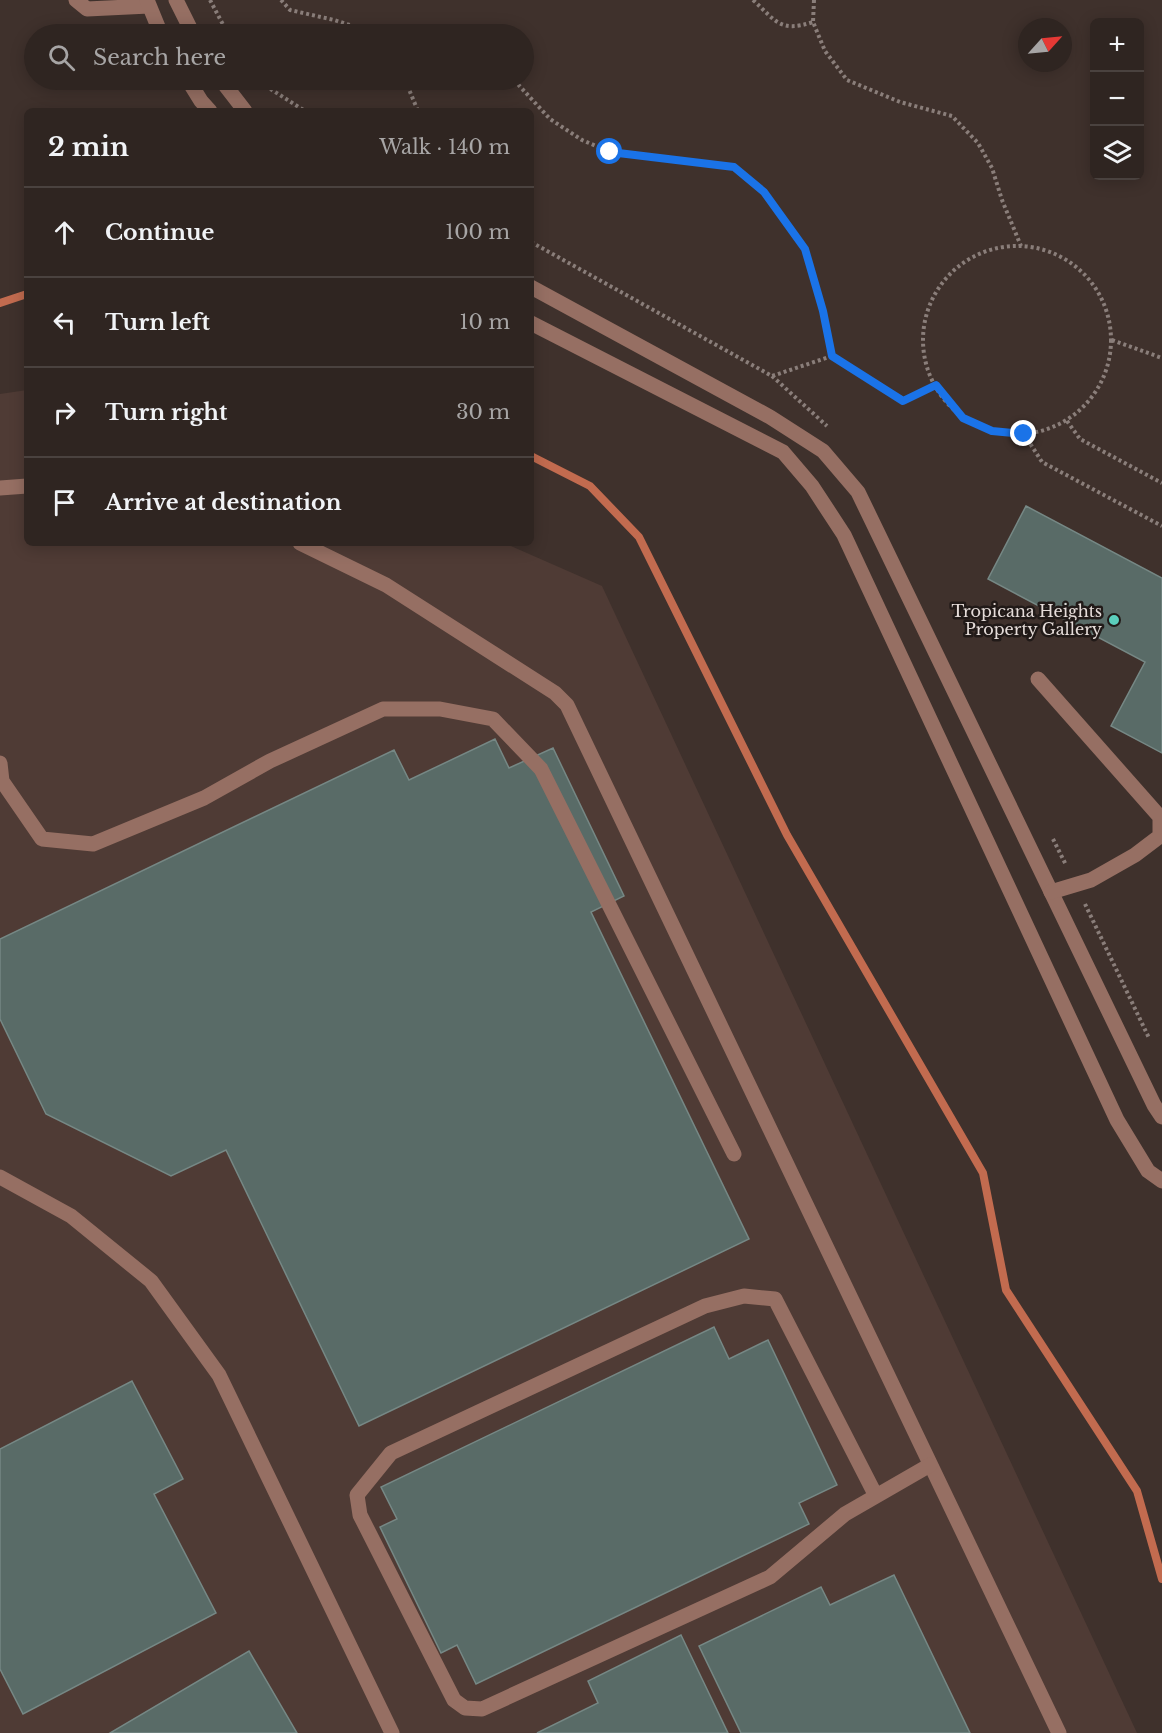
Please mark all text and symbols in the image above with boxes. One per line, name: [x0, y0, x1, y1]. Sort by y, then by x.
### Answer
north arrow: [1018, 18, 1072, 72]
map controls: [1090, 18, 1144, 180]
button: +: [1090, 18, 1144, 72]
search box: [24, 24, 534, 90]
icon: search: [45, 41, 78, 74]
text: Search here: [93, 44, 226, 71]
button: −: [1090, 72, 1144, 126]
button: layers: [1090, 126, 1144, 180]
text: 2 min: [48, 131, 129, 163]
text: Walk · 140 m: [379, 135, 510, 159]
route start: [596, 138, 622, 164]
icon: ahead: [48, 216, 81, 249]
text: Continue: [105, 219, 214, 246]
text: 100 m: [445, 220, 510, 244]
icon: left: [48, 306, 81, 339]
text: Turn left: [105, 309, 210, 336]
text: 10 m: [460, 310, 510, 334]
icon: right: [48, 396, 81, 429]
text: Turn right: [105, 399, 227, 426]
text: 30 m: [456, 400, 510, 424]
route end: [1010, 420, 1036, 446]
icon: arrive: [48, 486, 81, 519]
text: Arrive at destination: [105, 489, 342, 516]
place label: Tropicana Heights Property Gallery: [951, 601, 1103, 639]
marker: Tropicana Heights Property Gallery: [1107, 613, 1121, 627]

